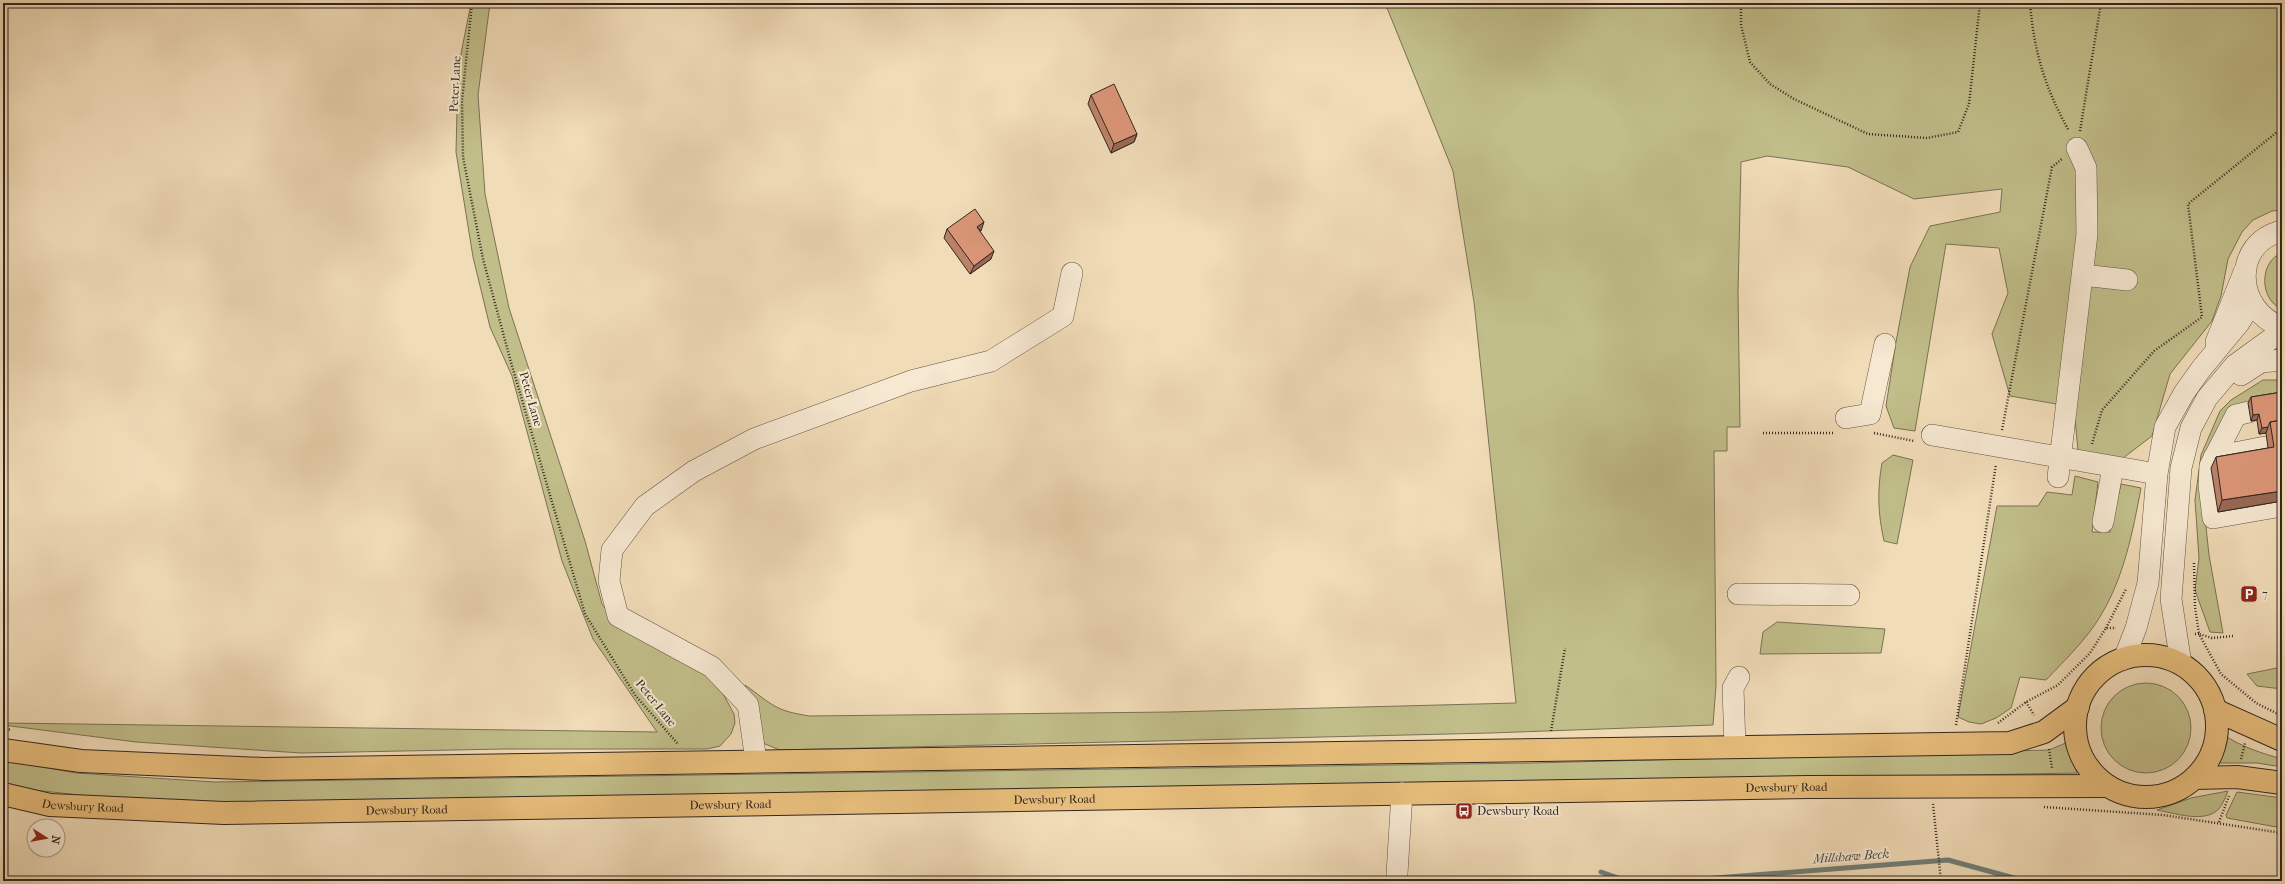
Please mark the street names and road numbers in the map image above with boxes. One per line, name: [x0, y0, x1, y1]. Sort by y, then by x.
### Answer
street label: Peter Lane: [447, 55, 463, 113]
street label: Peter Lane: [516, 370, 546, 428]
street label: Peter Lane: [633, 677, 679, 729]
street label: Dewsbury Road: [1745, 780, 1828, 795]
street label: Dewsbury Road: [1013, 792, 1096, 807]
street label: Dewsbury Road: [40, 796, 125, 815]
street label: Dewsbury Road: [689, 797, 772, 812]
street label: Dewsbury Road: [365, 802, 448, 818]

